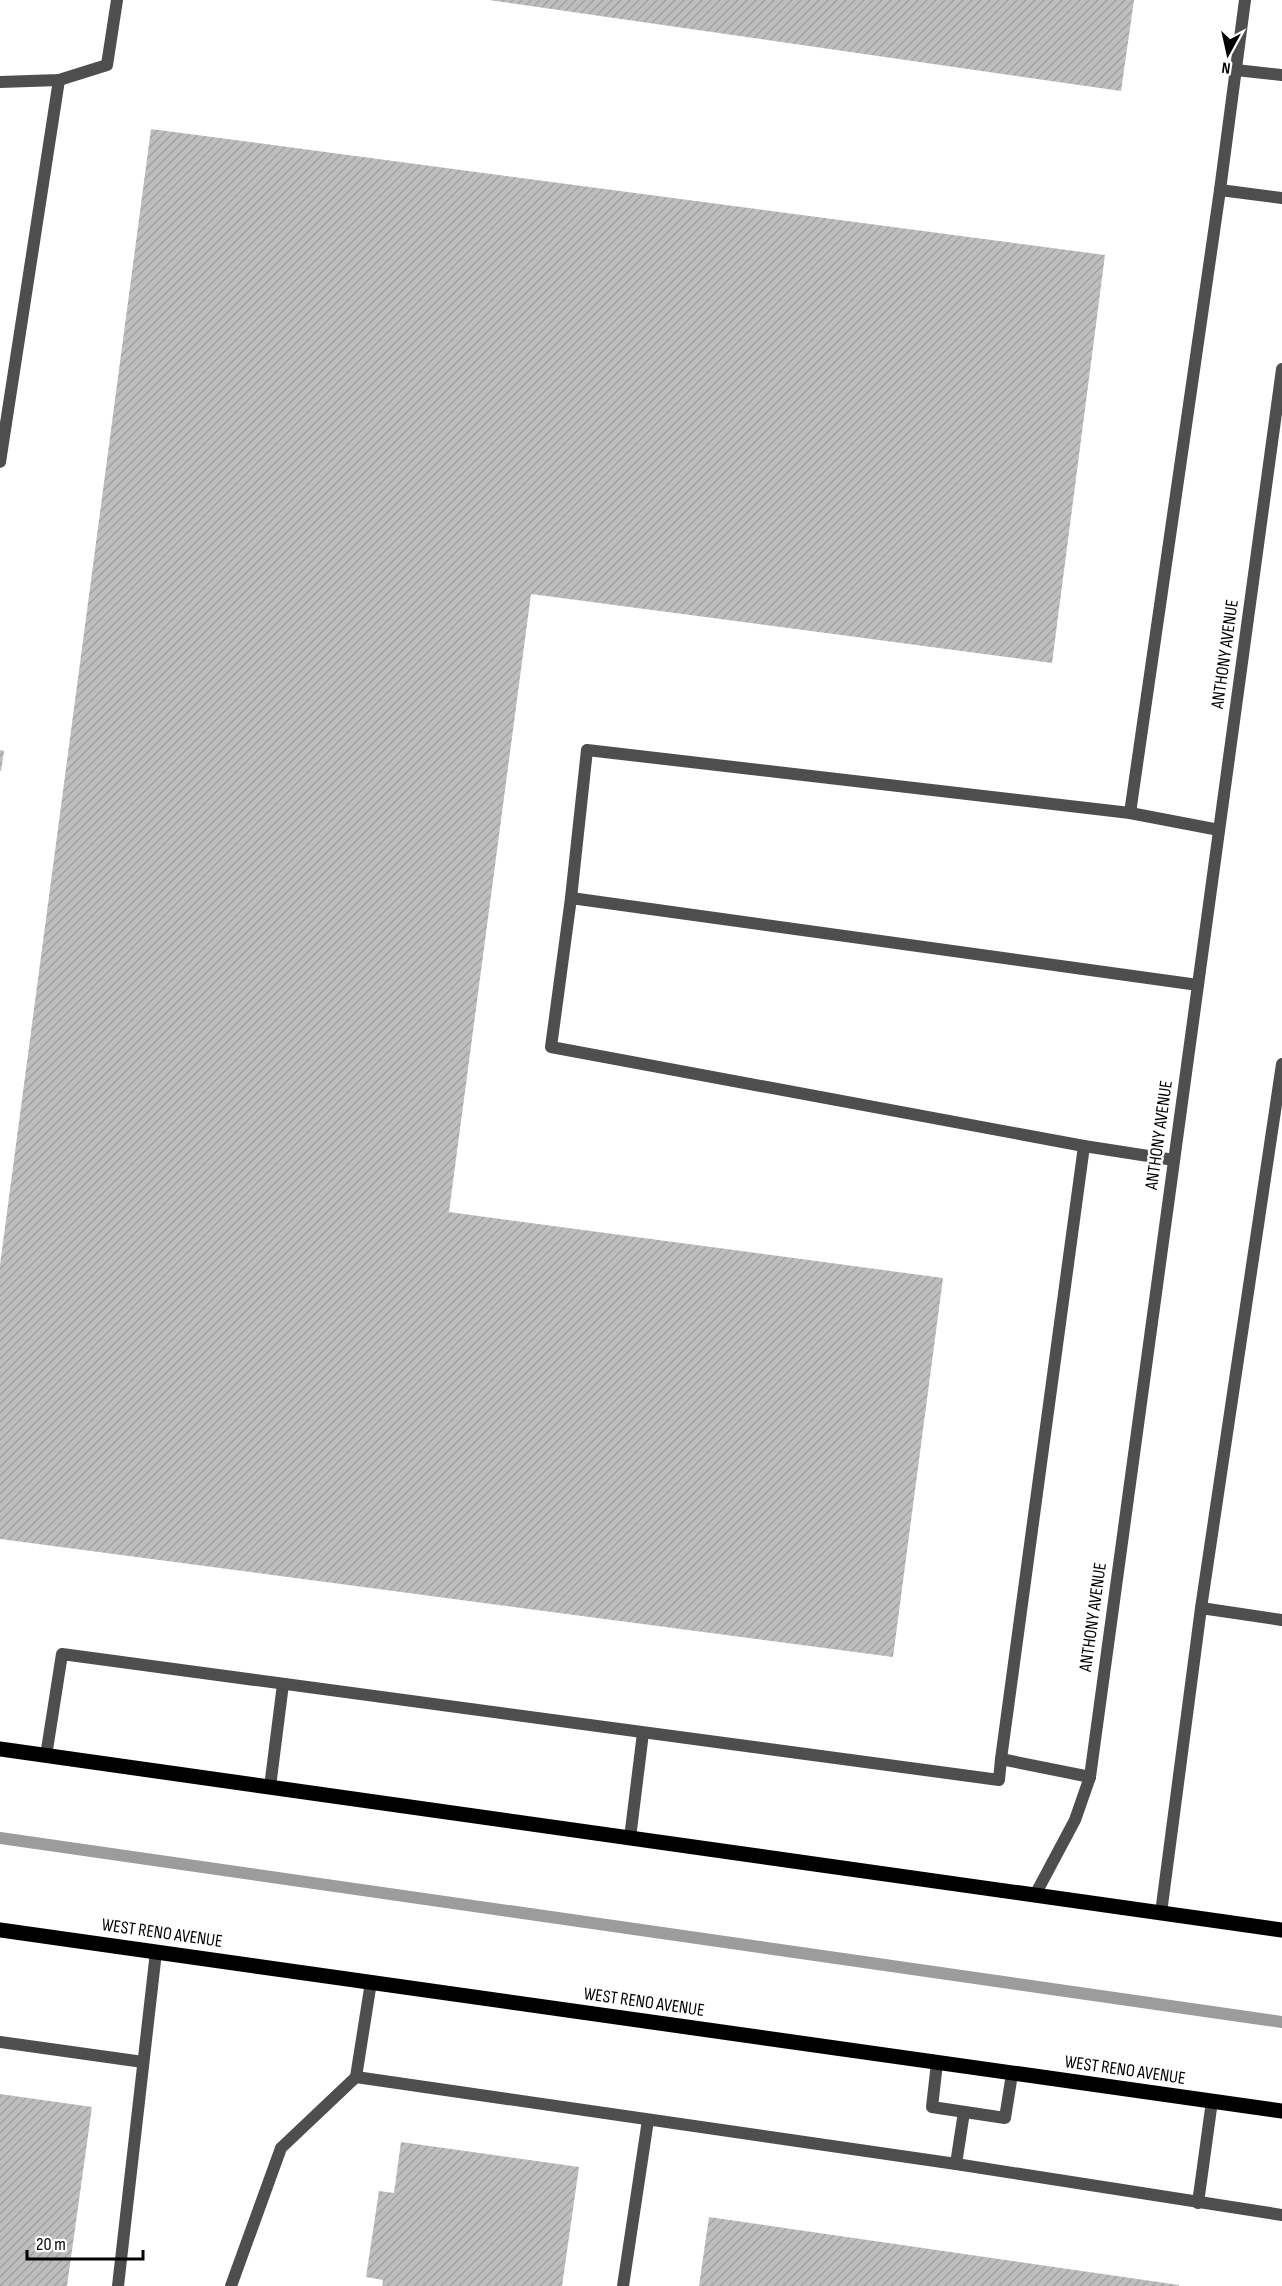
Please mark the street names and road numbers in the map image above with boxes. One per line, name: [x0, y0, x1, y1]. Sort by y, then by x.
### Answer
street label: ANTHONY AVENUE: [1207, 598, 1243, 711]
street label: ANTHONY AVENUE: [1141, 1079, 1177, 1192]
street label: ANTHONY AVENUE: [1075, 1561, 1111, 1674]
street label: WEST RENO AVENUE: [100, 1914, 224, 1952]
street label: WEST RENO AVENUE: [582, 1983, 706, 2021]
street label: WEST RENO AVENUE: [1063, 2051, 1187, 2089]

